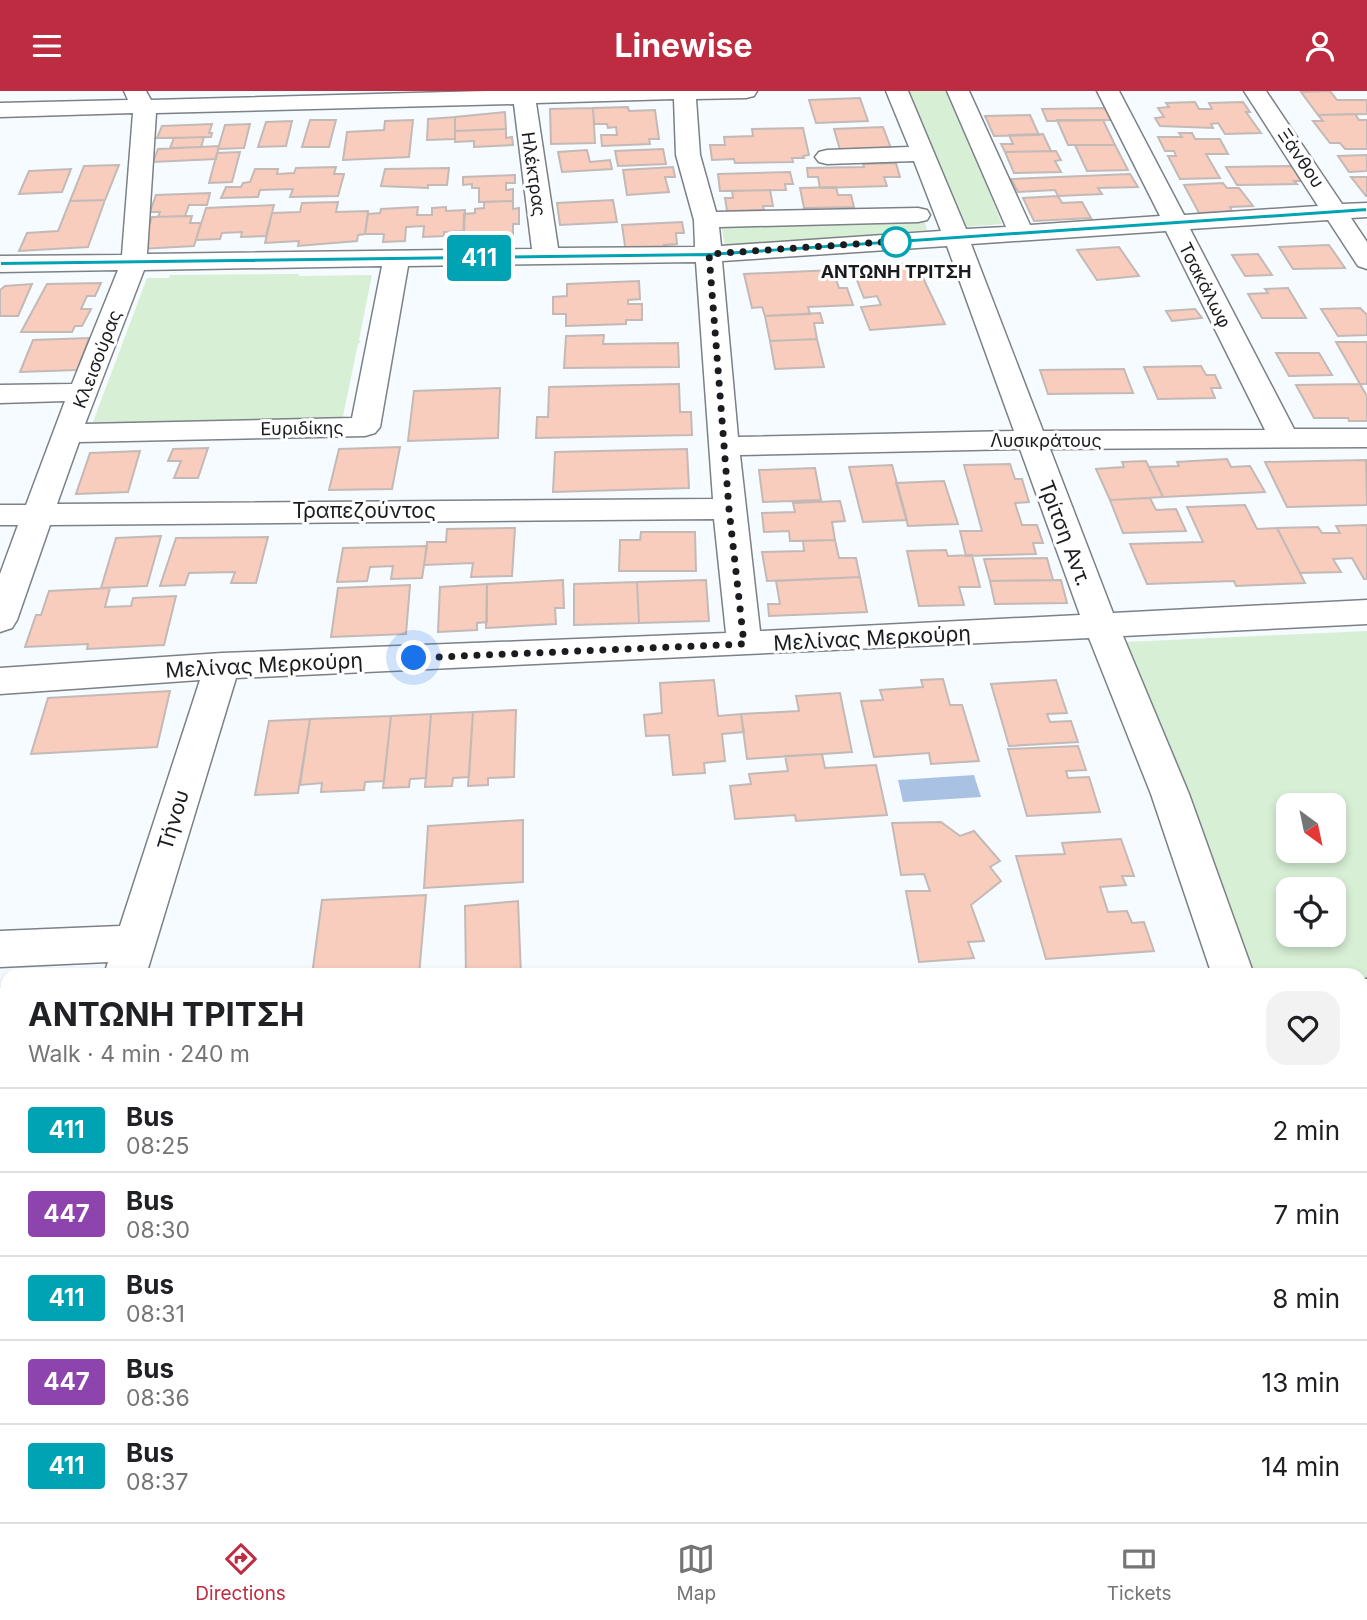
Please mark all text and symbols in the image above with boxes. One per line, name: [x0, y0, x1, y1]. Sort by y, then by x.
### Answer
text: Linewise: [614, 26, 753, 65]
icon: menu: [28, 27, 66, 65]
icon: person: [1301, 27, 1339, 65]
street label: Ξάνθου: [1274, 124, 1328, 192]
street label: Ηλέκτρας: [518, 130, 550, 218]
marker: ΑΝΤΩΝΗ ΤΡΙΤΣΗ: [881, 227, 911, 257]
line badge: 411: [439, 235, 519, 281]
street label: Τσακάλωφ: [1175, 239, 1235, 331]
text: 411: [461, 243, 497, 272]
place label: ΑΝΤΩΝΗ ΤΡΙΤΣΗ: [821, 261, 971, 282]
street label: Κλεισούρας: [69, 307, 125, 411]
street label: Ευριδίκης: [260, 417, 344, 439]
street label: Λυσικράτους: [990, 430, 1102, 451]
street label: Τρίτση Αντ.: [1033, 477, 1097, 589]
street label: Τραπεζούντος: [292, 498, 436, 523]
street label: Μελίνας Μερκούρη: [773, 620, 971, 656]
your location: [396, 640, 431, 675]
street label: Μελίνας Μερκούρη: [165, 647, 363, 683]
street label: Τήνου: [152, 787, 194, 853]
north arrow: [1276, 793, 1346, 863]
map controls: [1276, 793, 1346, 947]
button: locate: [1276, 877, 1346, 947]
button: heart: [1266, 991, 1340, 1065]
text: ΑΝΤΩΝΗ ΤΡΙΤΣΗ: [28, 994, 304, 1034]
text: Walk · 4 min · 240 m: [28, 1040, 250, 1068]
text: Bus: [126, 1101, 174, 1132]
text: 411: [48, 1115, 85, 1144]
text: 2 min: [1272, 1115, 1340, 1146]
text: 08:25: [126, 1132, 189, 1160]
text: Bus: [126, 1185, 174, 1216]
text: 447: [43, 1199, 90, 1228]
text: 7 min: [1274, 1199, 1340, 1230]
text: 08:30: [126, 1216, 190, 1244]
text: Bus: [126, 1269, 174, 1300]
text: 411: [48, 1283, 85, 1312]
text: 8 min: [1272, 1283, 1340, 1314]
text: 08:31: [126, 1300, 185, 1328]
text: Bus: [126, 1353, 174, 1384]
text: 447: [43, 1367, 90, 1396]
text: 13 min: [1262, 1367, 1340, 1398]
text: 08:36: [126, 1384, 190, 1412]
text: Bus: [126, 1437, 174, 1468]
text: 411: [48, 1451, 85, 1480]
text: 14 min: [1261, 1451, 1340, 1482]
text: 08:37: [126, 1468, 189, 1496]
tab: Directions: [195, 1540, 286, 1605]
tab: Map: [677, 1540, 716, 1605]
tab: Tickets: [1107, 1540, 1172, 1605]

